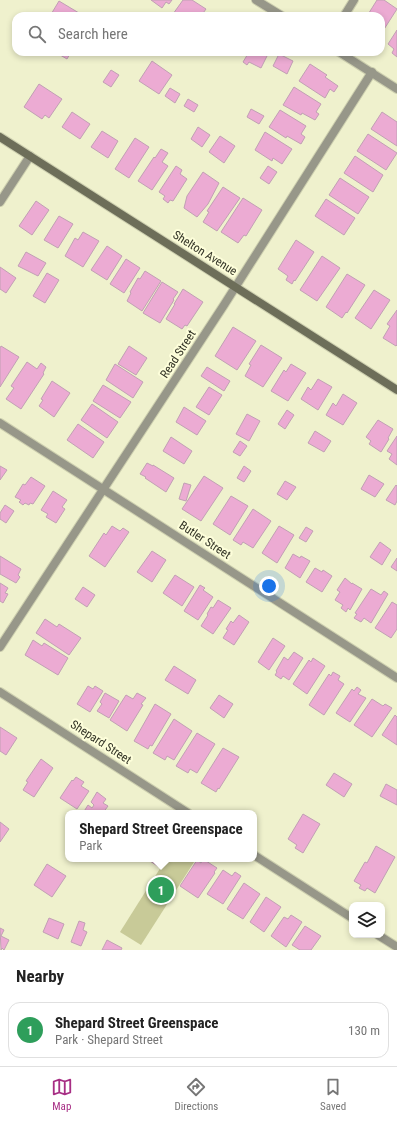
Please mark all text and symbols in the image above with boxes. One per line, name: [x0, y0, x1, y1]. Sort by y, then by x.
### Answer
search box: [12, 12, 385, 56]
icon: search: [26, 23, 48, 45]
text: Search here: [58, 25, 128, 43]
street label: Shelton Avenue: [170, 228, 240, 278]
street label: Read Street: [157, 327, 199, 381]
street label: Butler Street: [177, 518, 234, 562]
your location: [259, 576, 279, 596]
street label: Shepard Street: [68, 717, 134, 767]
popup: [65, 810, 257, 862]
text: Shepard Street Greenspace: [79, 820, 243, 838]
text: Park: [79, 838, 102, 853]
pin: 1: [148, 875, 174, 905]
map controls: [349, 902, 385, 938]
button: layers: [349, 902, 385, 938]
text: Nearby: [16, 966, 64, 986]
text: Shepard Street Greenspace: [55, 1014, 219, 1032]
text: 1: [27, 1023, 33, 1038]
text: 130 m: [348, 1023, 380, 1038]
text: Park · Shepard Street: [55, 1032, 163, 1047]
tab: Map: [51, 1076, 73, 1113]
tab: Directions: [174, 1076, 218, 1113]
tab: Saved: [320, 1076, 346, 1113]

